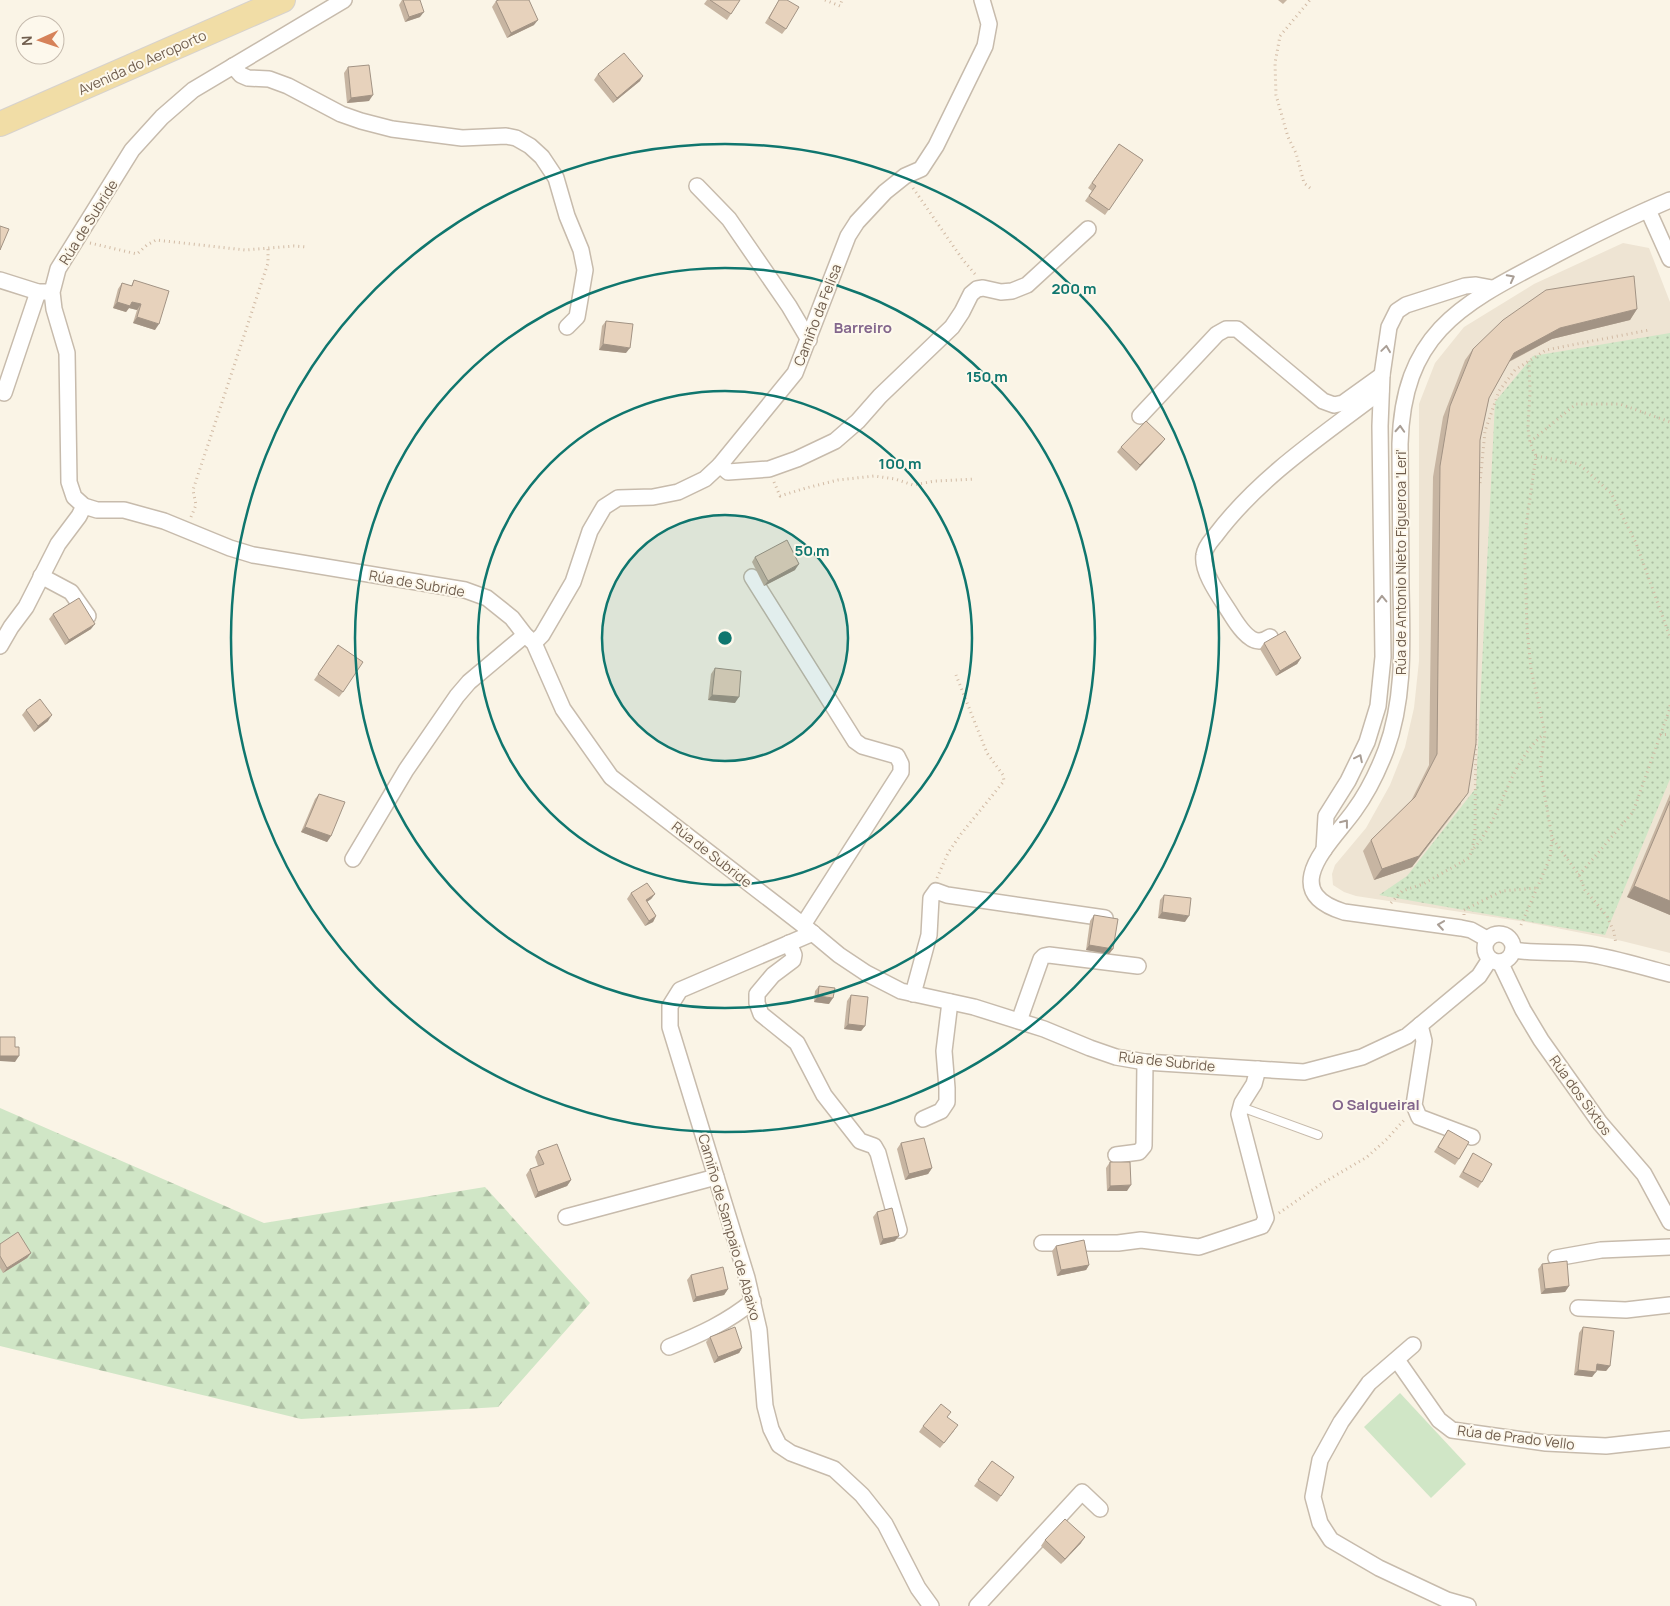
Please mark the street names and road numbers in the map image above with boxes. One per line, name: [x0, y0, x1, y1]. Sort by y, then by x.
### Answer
street label: Avenida do Aeroporto: [75, 25, 209, 99]
street label: Rúa de Subride: [54, 176, 122, 268]
street label: Camiño da Felisa: [789, 261, 845, 369]
street label: Rúa de Antonio Nieto Figueroa 'Leri': [1391, 449, 1410, 675]
street label: Rúa de Subride: [368, 565, 466, 601]
street label: Rúa de Subride: [668, 817, 756, 891]
street label: Rúa de Subride: [1118, 1046, 1216, 1076]
street label: Rúa dos Sixtos: [1546, 1051, 1616, 1139]
street label: Camiño de Sampaio de Abaixo: [694, 1132, 766, 1322]
street label: Rúa de Prado Vello: [1456, 1420, 1576, 1454]

